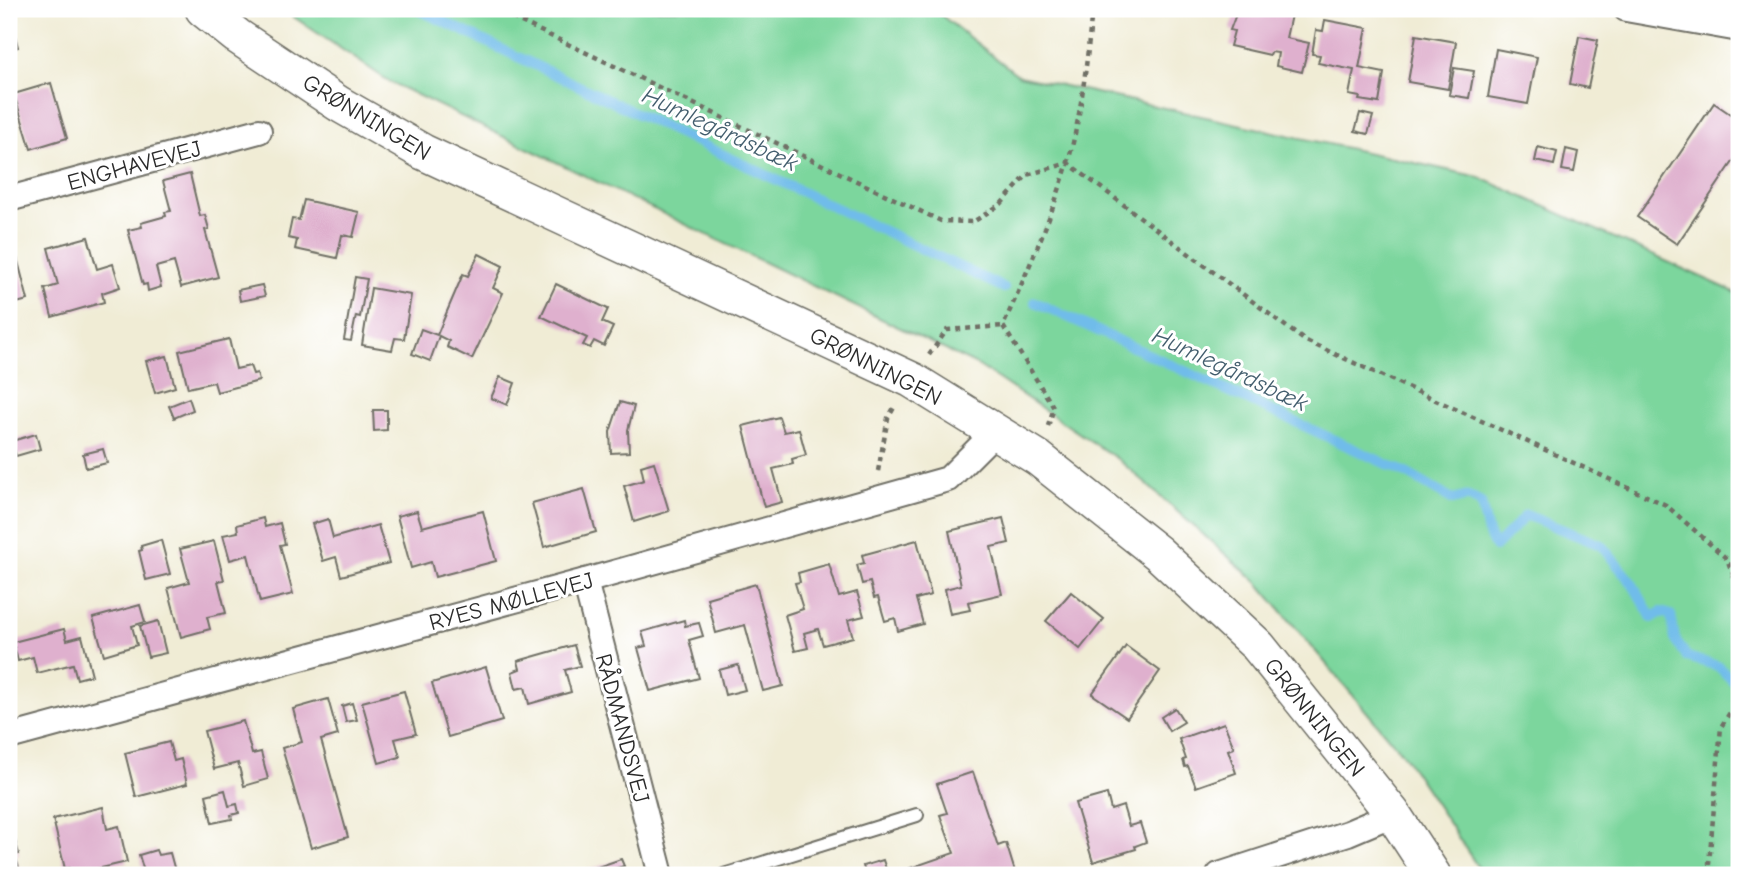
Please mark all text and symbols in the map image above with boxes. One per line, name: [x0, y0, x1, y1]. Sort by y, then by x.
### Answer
street label: GRØNNINGEN: [298, 69, 436, 166]
water label: Humlegårdsbæk: [638, 81, 802, 177]
street label: ENGHAVEVEJ: [64, 135, 204, 196]
water label: Humlegårdsbæk: [1148, 321, 1312, 417]
street label: GRØNNINGEN: [805, 322, 946, 411]
street label: RYES MØLLEVEJ: [426, 567, 596, 636]
street label: RÅDMANDSVEJ: [590, 650, 656, 806]
street label: GRØNNINGEN: [1259, 653, 1371, 782]

